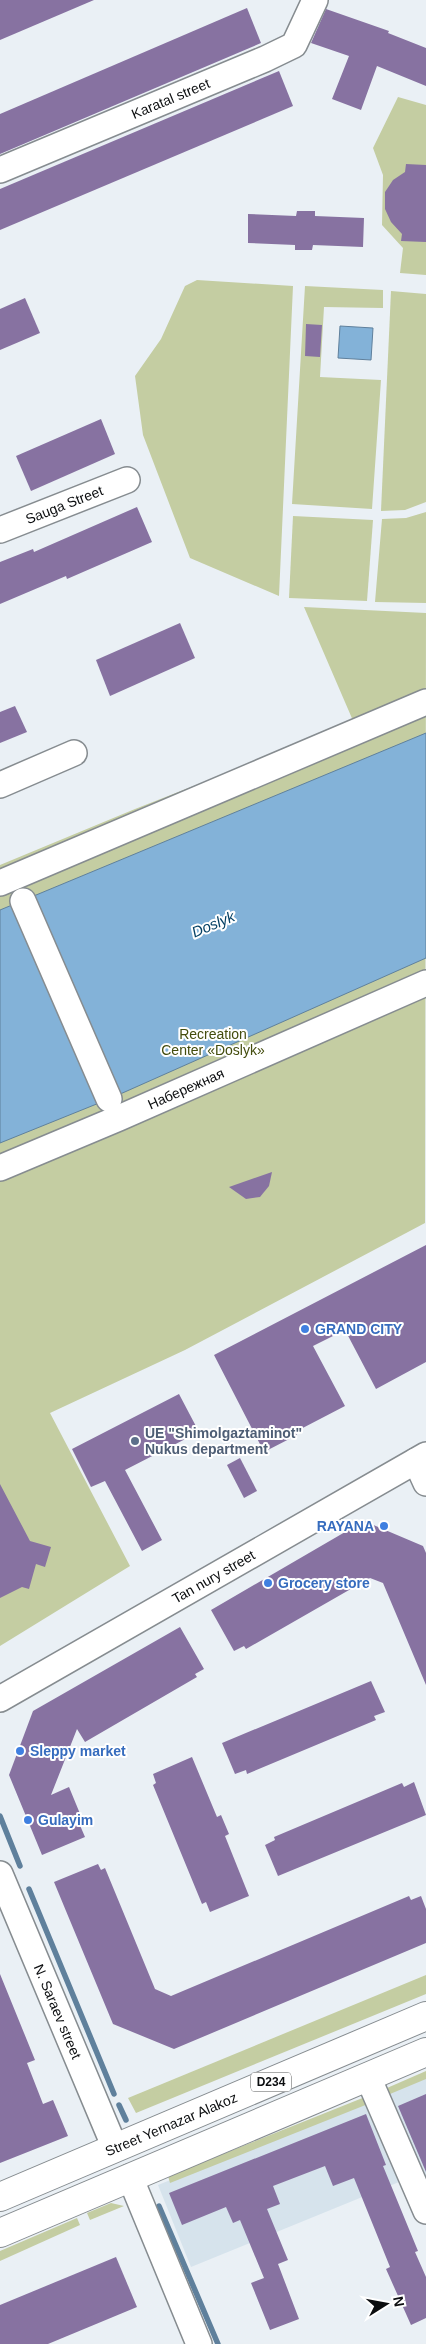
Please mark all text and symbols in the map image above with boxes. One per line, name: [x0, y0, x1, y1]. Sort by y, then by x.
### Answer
street label: Karatal street: [129, 75, 212, 122]
street label: Sauga Street: [23, 482, 105, 527]
water label: Doslyk: [189, 907, 238, 941]
park label: Recreation Center «Doslyk»: [161, 1026, 265, 1058]
street label: Набережная: [145, 1065, 226, 1112]
place label: GRAND CITY: [315, 1321, 403, 1337]
marker: GRAND CITY: [299, 1323, 311, 1335]
place label: UE "Shimolgaztaminot" Nukus department: [145, 1425, 302, 1457]
marker: UE "Shimolgaztaminot" Nukus department: [129, 1435, 141, 1447]
place label: RAYANA: [317, 1518, 374, 1534]
marker: RAYANA: [378, 1520, 390, 1532]
street label: Tan nury street: [169, 1547, 258, 1607]
place label: Grocery store: [278, 1575, 370, 1591]
marker: Grocery store: [262, 1577, 274, 1589]
place label: Sleppy market: [30, 1743, 126, 1759]
marker: Sleppy market: [14, 1745, 26, 1757]
place label: Gulayim: [38, 1812, 93, 1828]
marker: Gulayim: [22, 1814, 34, 1826]
street label: N. Saraev street: [31, 1962, 85, 2061]
road number: D234: [251, 2072, 291, 2092]
street label: Street Yernazar Alakoz: [103, 2089, 240, 2159]
north arrow: [361, 2279, 411, 2329]
text: N: [390, 2295, 408, 2308]

